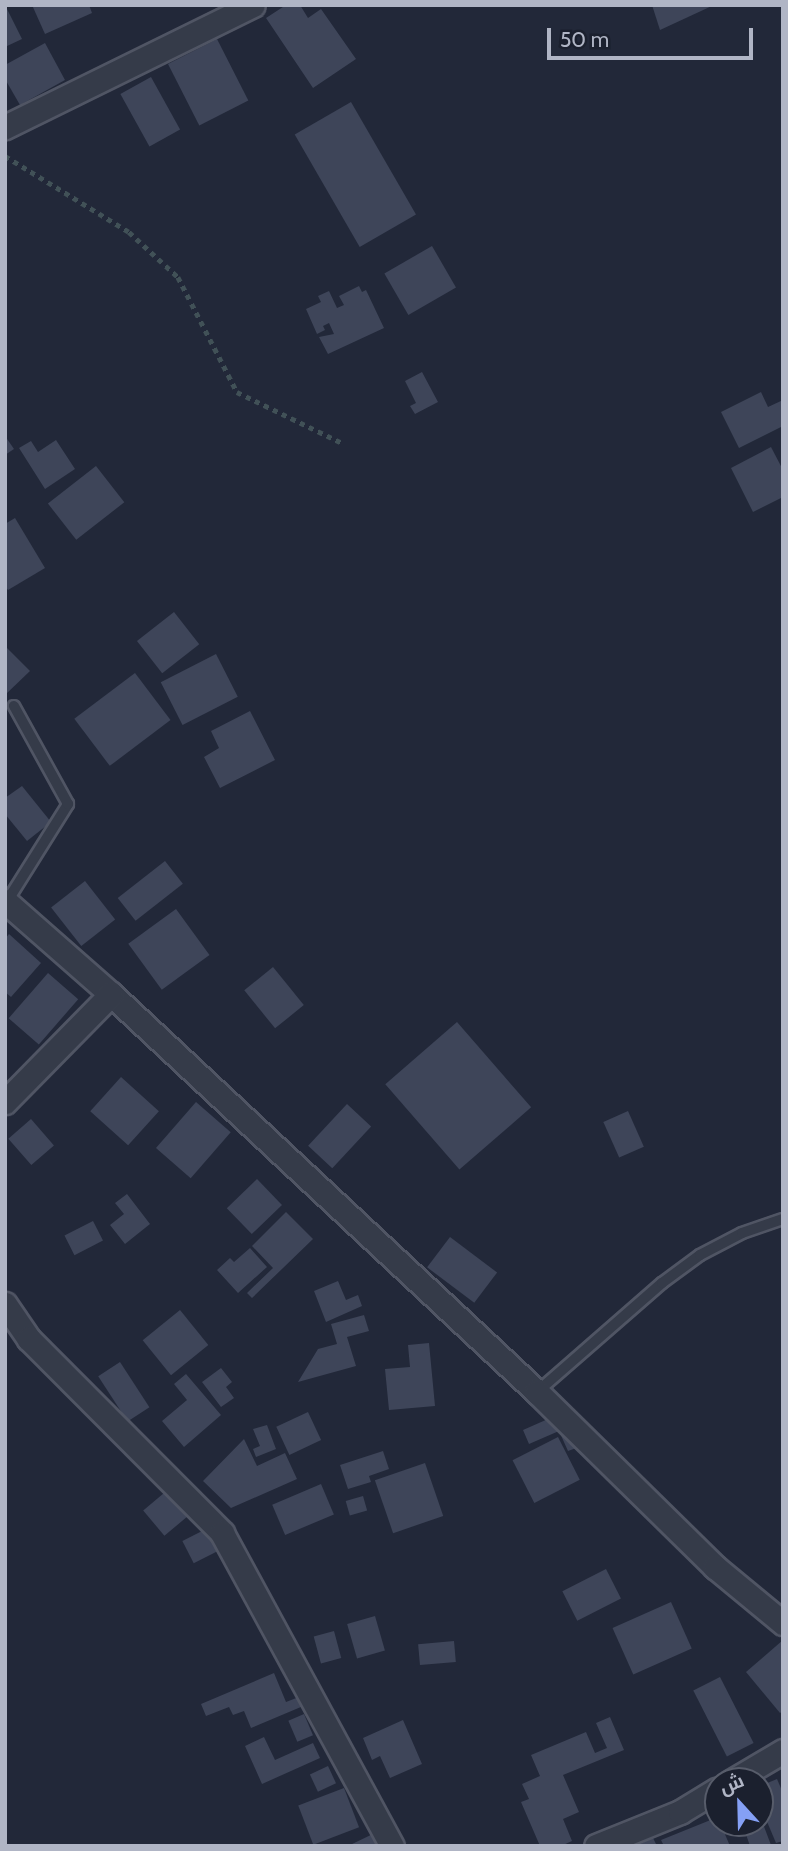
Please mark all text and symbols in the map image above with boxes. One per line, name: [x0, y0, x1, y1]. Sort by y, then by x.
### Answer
scale bar: [550, 14, 756, 58]
text: 50 m: [560, 27, 609, 52]
north arrow: [704, 1767, 774, 1837]
text: ش: [716, 1769, 747, 1799]

